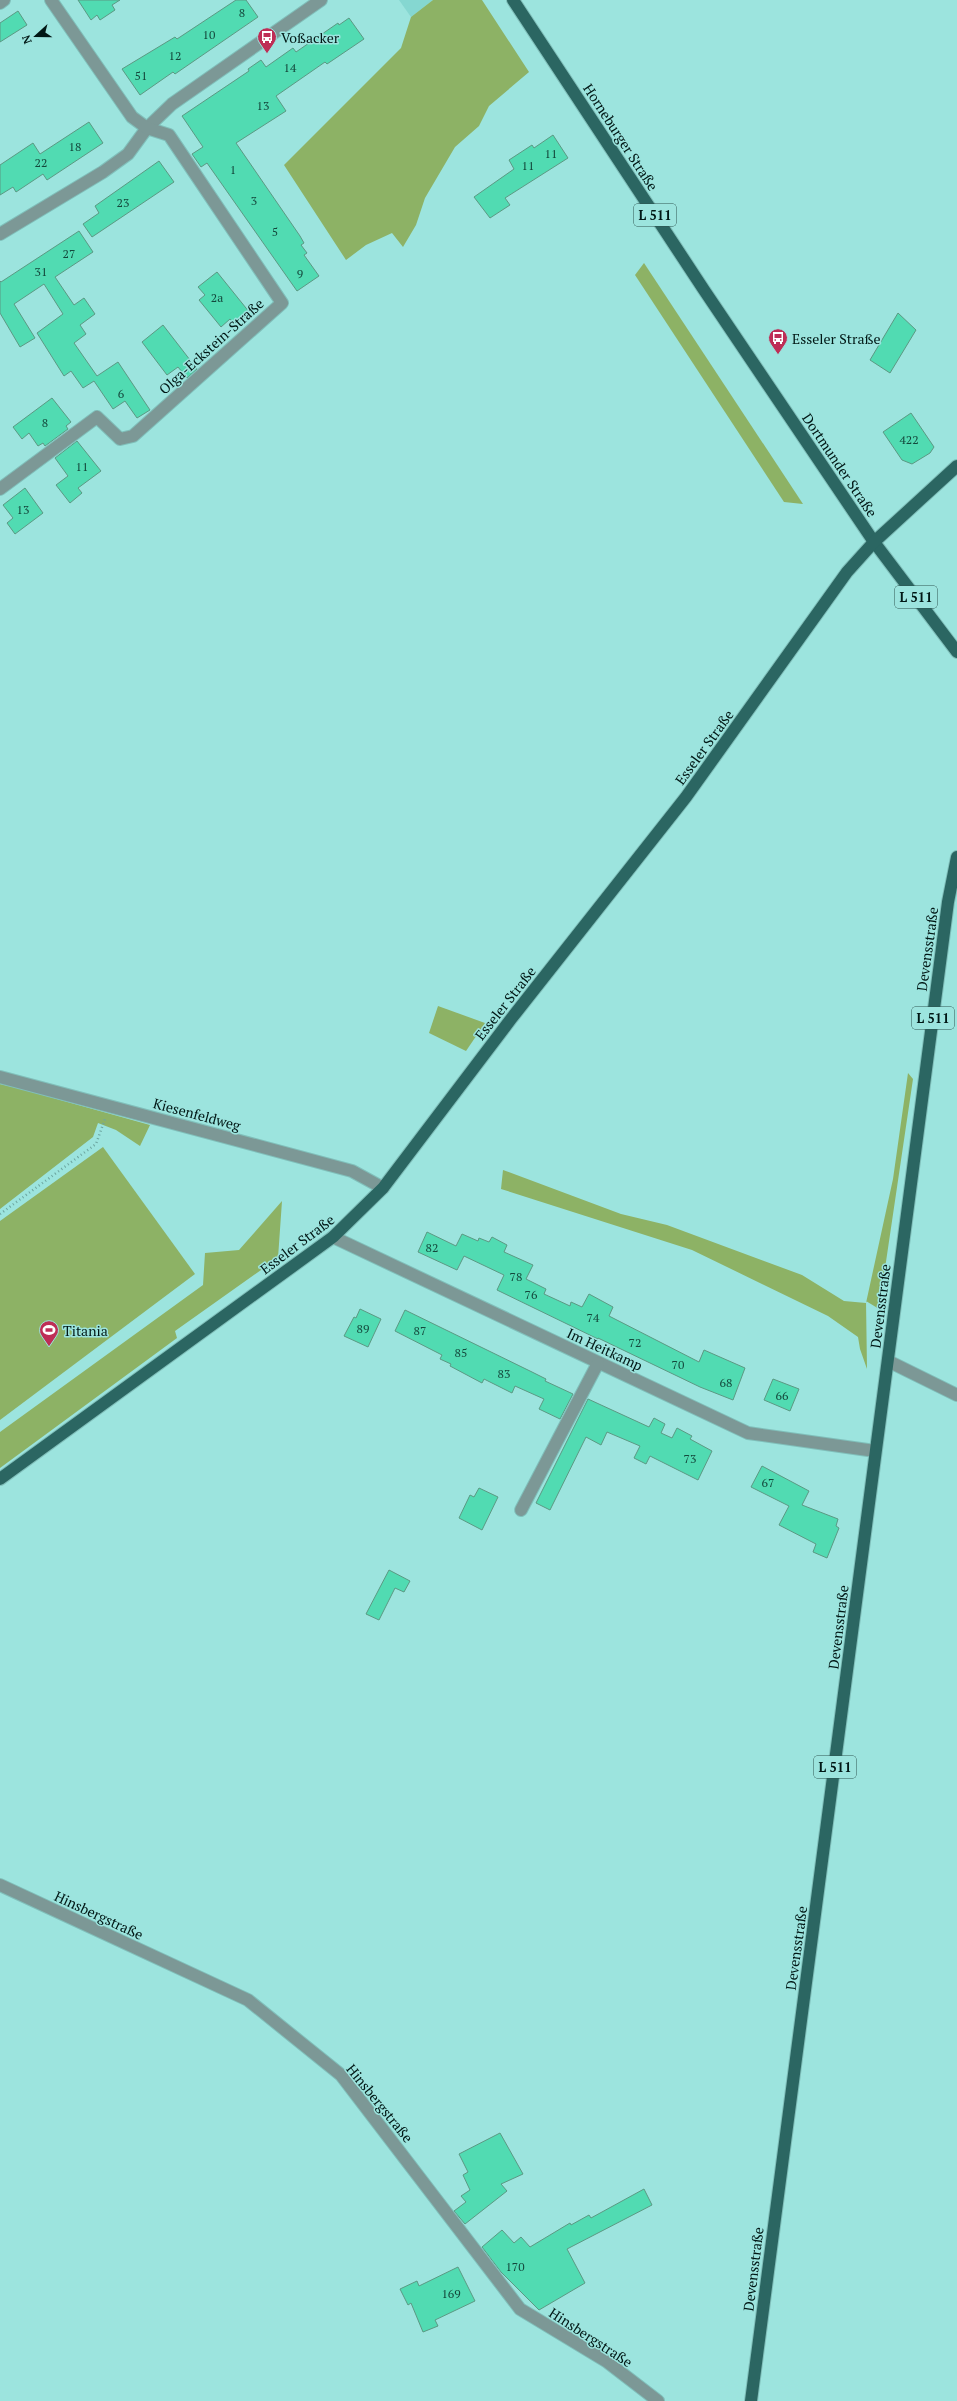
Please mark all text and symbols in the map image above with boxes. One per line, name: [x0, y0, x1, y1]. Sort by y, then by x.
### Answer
house number: 8: [239, 5, 245, 20]
north arrow: [16, 16, 56, 56]
bus stop icon: Voßacker: [256, 26, 278, 54]
house number: 10: [203, 27, 215, 42]
place label: Voßacker: [281, 28, 340, 47]
text: N: [18, 33, 35, 46]
house number: 12: [169, 48, 181, 63]
house number: 14: [284, 60, 297, 75]
house number: 51: [135, 68, 147, 83]
street label: Horneburger Straße: [579, 80, 663, 194]
house number: 13: [257, 98, 269, 113]
house number: 18: [69, 139, 81, 154]
house number: 11: [545, 146, 557, 161]
house number: 22: [35, 155, 47, 170]
house number: 11: [522, 158, 534, 173]
house number: 1: [230, 162, 236, 177]
house number: 3: [251, 193, 257, 208]
house number: 23: [117, 195, 129, 210]
road number: L 511: [634, 204, 676, 226]
house number: 5: [272, 224, 278, 239]
house number: 27: [63, 246, 75, 261]
house number: 31: [35, 264, 47, 279]
house number: 9: [297, 266, 303, 281]
house number: 2a: [211, 290, 223, 305]
street label: Olga-Eckstein-Straße: [155, 294, 267, 398]
bus stop icon: Esseler Straße: [767, 327, 789, 355]
place label: Esseler Straße: [792, 329, 880, 348]
house number: 6: [118, 386, 125, 401]
street label: Dortmunder Straße: [798, 409, 882, 521]
house number: 8: [42, 415, 48, 430]
house number: 422: [899, 432, 919, 447]
house number: 11: [76, 459, 88, 474]
house number: 13: [17, 502, 29, 517]
road number: L 511: [895, 586, 937, 608]
street label: Esseler Straße: [670, 706, 738, 788]
street label: Devensstraße: [912, 906, 942, 992]
street label: Esseler Straße: [470, 962, 540, 1044]
road number: L 511: [912, 1007, 954, 1029]
street label: Kiesenfeldweg: [151, 1093, 243, 1135]
street label: Esseler Straße: [256, 1210, 338, 1278]
house number: 82: [426, 1240, 438, 1255]
street label: Devensstraße: [865, 1263, 895, 1349]
house number: 78: [510, 1269, 522, 1284]
house number: 76: [525, 1287, 538, 1302]
house number: 74: [587, 1310, 600, 1325]
sports icon: Titania: [38, 1319, 60, 1347]
place label: Titania: [63, 1321, 108, 1340]
house number: 89: [357, 1321, 369, 1336]
house number: 87: [414, 1323, 426, 1338]
street label: Im Heitkamp: [564, 1323, 646, 1375]
house number: 72: [629, 1335, 641, 1350]
house number: 85: [455, 1345, 467, 1360]
house number: 70: [672, 1357, 684, 1372]
house number: 83: [498, 1366, 510, 1381]
house number: 68: [720, 1375, 732, 1390]
house number: 66: [776, 1388, 789, 1403]
house number: 73: [684, 1451, 696, 1466]
house number: 67: [762, 1475, 774, 1490]
street label: Devensstraße: [823, 1584, 853, 1670]
road number: L 511: [814, 1756, 856, 1778]
street label: Hinsbergstraße: [52, 1886, 146, 1944]
street label: Devensstraße: [781, 1905, 811, 1991]
street label: Hinsbergstraße: [342, 2060, 418, 2146]
street label: Devensstraße: [738, 2226, 768, 2312]
house number: 170: [505, 2259, 525, 2274]
house number: 169: [441, 2286, 461, 2301]
street label: Hinsbergstraße: [546, 2303, 636, 2371]

